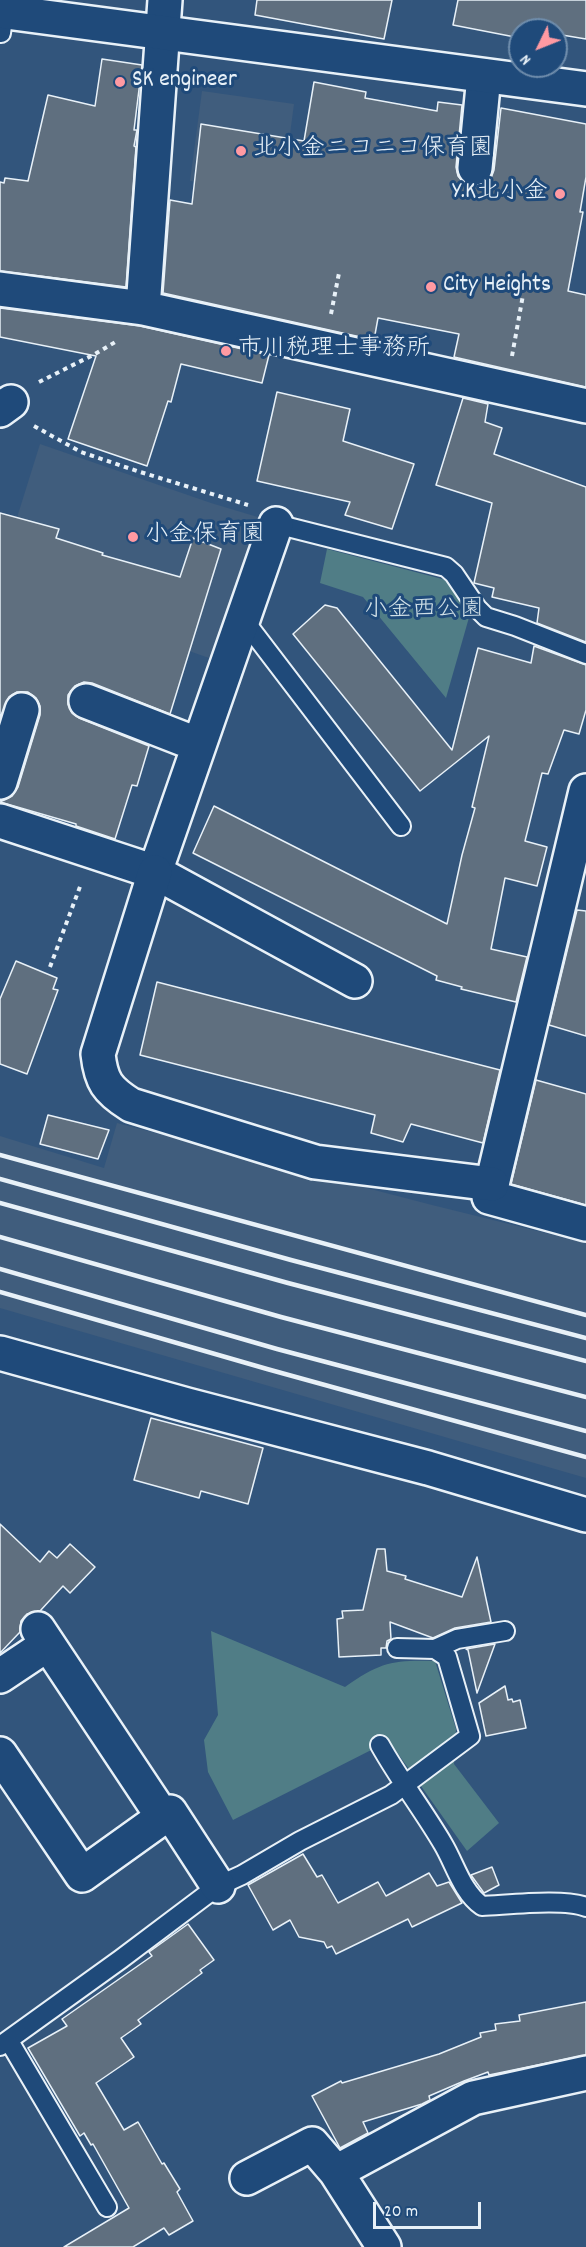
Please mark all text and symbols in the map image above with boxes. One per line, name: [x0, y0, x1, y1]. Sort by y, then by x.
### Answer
north arrow: [508, 18, 568, 78]
text: N: [515, 49, 537, 70]
place label: SK engineer: [132, 68, 237, 96]
marker: SK engineer: [113, 75, 127, 89]
place label: 北小金ニコニコ保育園: [253, 137, 493, 165]
marker: 北小金ニコニコ保育園: [234, 144, 248, 158]
place label: Y.K北小金: [452, 180, 548, 208]
marker: Y.K北小金: [553, 187, 567, 201]
place label: City Heights: [443, 273, 551, 301]
marker: City Heights: [424, 280, 438, 294]
place label: 市川税理士事務所: [238, 337, 430, 365]
marker: 市川税理士事務所: [219, 344, 233, 358]
place label: 小金保育園: [145, 523, 265, 551]
marker: 小金保育園: [126, 530, 140, 544]
park label: 小金西公園: [364, 598, 484, 626]
scale bar: [376, 2190, 484, 2228]
text: 20 m: [384, 2200, 418, 2225]

